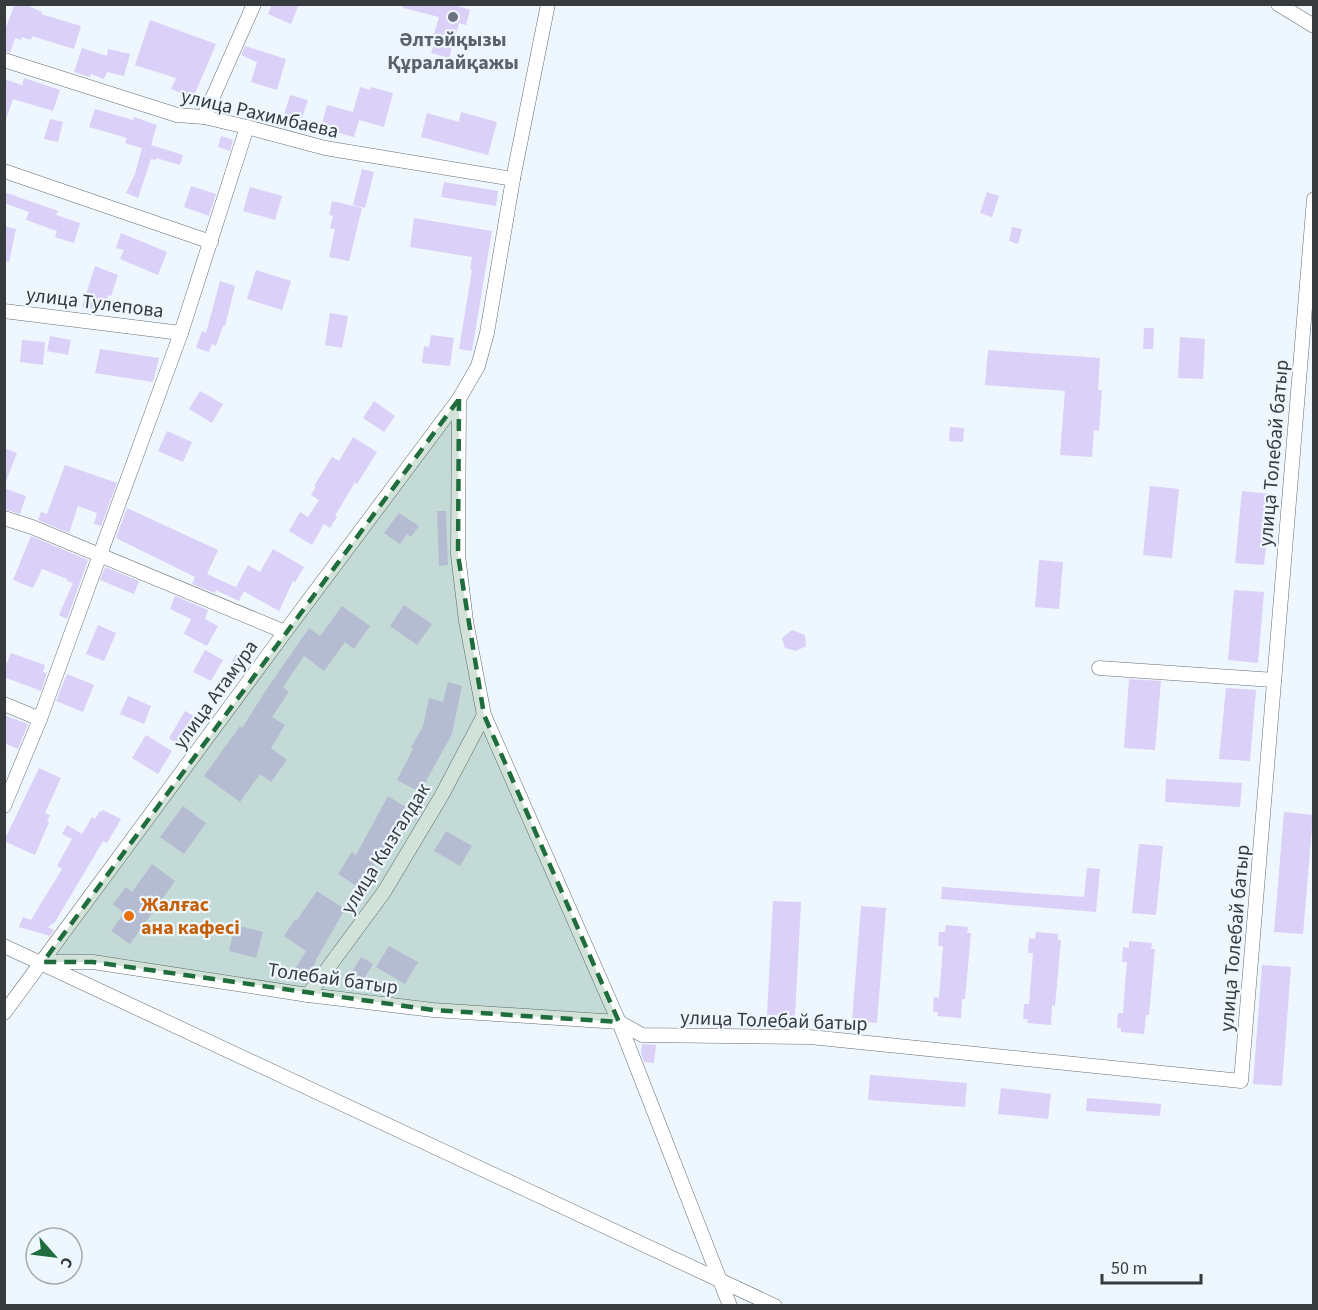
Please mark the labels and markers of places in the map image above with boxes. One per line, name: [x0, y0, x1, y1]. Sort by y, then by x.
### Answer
marker: Әлтәйқызы Құралайқажы: [446, 10, 460, 24]
place label: Әлтәйқызы Құралайқажы: [387, 26, 519, 77]
place label: Жалғас ана кафесі: [141, 891, 240, 942]
marker: Жалғас ана кафесі: [122, 909, 136, 923]

